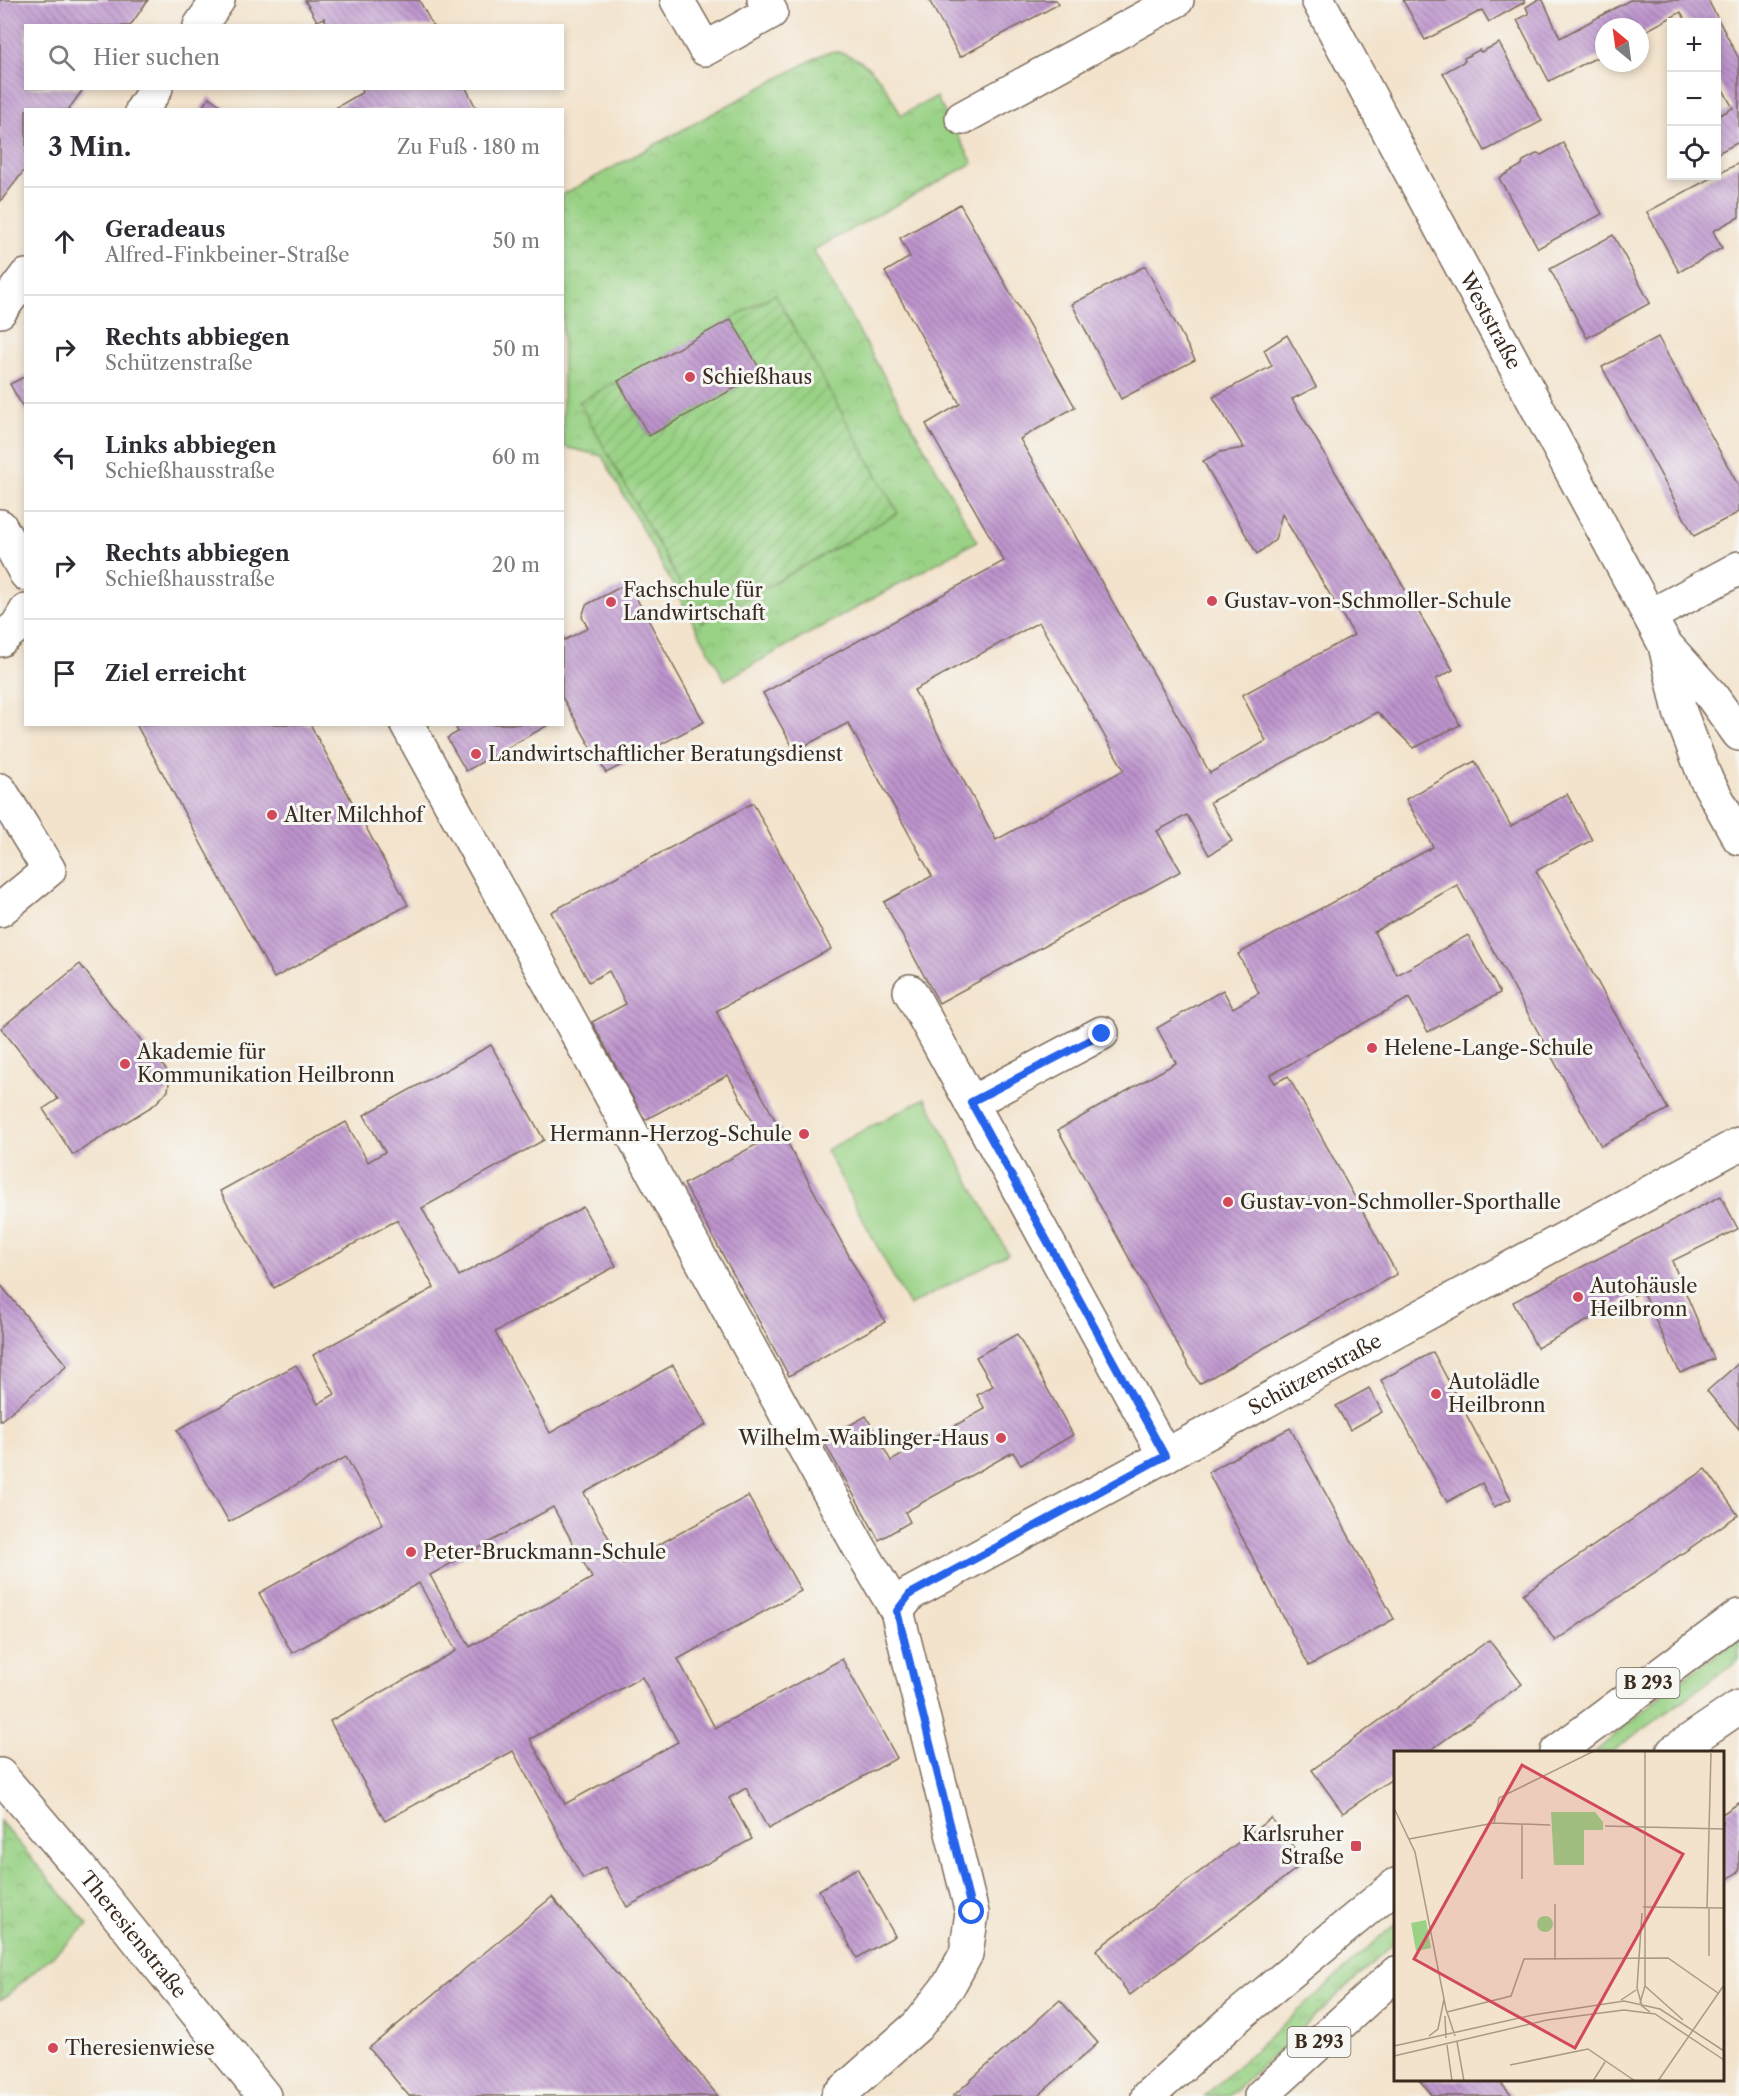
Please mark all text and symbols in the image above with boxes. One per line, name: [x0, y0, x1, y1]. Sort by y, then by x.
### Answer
north arrow: [1595, 18, 1649, 72]
map controls: [1667, 18, 1721, 180]
button: +: [1667, 18, 1721, 72]
search box: [24, 24, 564, 90]
icon: search: [45, 41, 78, 74]
text: Hier suchen: [93, 44, 220, 71]
button: −: [1667, 72, 1721, 126]
button: locate: [1667, 126, 1721, 180]
text: 3 Min.: [48, 131, 131, 163]
text: Zu Fuß · 180 m: [397, 135, 540, 159]
text: Geradeaus: [105, 216, 225, 243]
icon: ahead: [48, 225, 81, 258]
text: 50 m: [493, 229, 540, 253]
text: Alfred-Finkbeiner-Straße: [105, 243, 349, 267]
street label: Weststraße: [1454, 267, 1526, 373]
text: Rechts abbiegen: [105, 324, 290, 351]
icon: right: [48, 333, 81, 366]
text: 50 m: [493, 337, 540, 361]
text: Schützenstraße: [105, 351, 253, 375]
place label: Schießhaus: [702, 365, 812, 389]
marker: Schießhaus: [683, 370, 697, 384]
text: Links abbiegen: [105, 432, 277, 459]
icon: left: [48, 441, 81, 474]
text: 60 m: [492, 445, 540, 469]
text: Schießhausstraße: [105, 459, 275, 483]
text: Rechts abbiegen: [105, 540, 290, 567]
icon: right: [48, 549, 81, 582]
text: 20 m: [492, 553, 540, 577]
text: Schießhausstraße: [105, 567, 275, 591]
place label: Fachschule für Landwirtschaft: [623, 578, 766, 625]
place label: Gustav-von-Schmoller-Schule: [1224, 589, 1511, 613]
marker: Gustav-von-Schmoller-Schule: [1205, 594, 1219, 608]
marker: Fachschule für Landwirtschaft: [604, 595, 618, 609]
icon: arrive: [48, 657, 81, 690]
text: Ziel erreicht: [105, 660, 246, 687]
place label: Landwirtschaftlicher Beratungsdienst: [488, 742, 843, 766]
marker: Landwirtschaftlicher Beratungsdienst: [469, 747, 483, 761]
place label: Alter Milchhof: [283, 803, 426, 827]
marker: Alter Milchhof: [265, 808, 279, 822]
route end: [1088, 1020, 1114, 1046]
place label: Helene-Lange-Schule: [1384, 1036, 1593, 1060]
place label: Akademie für Kommunikation Heilbronn: [136, 1040, 395, 1087]
marker: Helene-Lange-Schule: [1365, 1041, 1379, 1055]
marker: Akademie für Kommunikation Heilbronn: [118, 1057, 132, 1071]
place label: Hermann-Herzog-Schule: [549, 1122, 792, 1146]
marker: Hermann-Herzog-Schule: [797, 1127, 811, 1141]
place label: Gustav-von-Schmoller-Sporthalle: [1240, 1190, 1561, 1214]
marker: Gustav-von-Schmoller-Sporthalle: [1221, 1195, 1235, 1209]
place label: Autohäusle Heilbronn: [1589, 1274, 1697, 1321]
marker: Autohäusle Heilbronn: [1571, 1290, 1585, 1304]
street label: Schützenstraße: [1244, 1328, 1385, 1420]
place label: Autolädle Heilbronn: [1447, 1370, 1546, 1417]
marker: Autolädle Heilbronn: [1429, 1387, 1443, 1401]
place label: Wilhelm-Waiblinger-Haus: [737, 1426, 989, 1450]
marker: Wilhelm-Waiblinger-Haus: [994, 1431, 1008, 1445]
place label: Peter-Bruckmann-Schule: [423, 1540, 666, 1564]
marker: Peter-Bruckmann-Schule: [404, 1545, 418, 1559]
road number: B 293: [1616, 1668, 1680, 1698]
inset map: [1394, 1751, 1724, 2081]
place label: Karlsruher Straße: [1242, 1822, 1345, 1869]
marker: Karlsruher Straße: [1349, 1839, 1363, 1853]
street label: Theresienstraße: [75, 1866, 192, 2003]
route start: [958, 1898, 984, 1924]
road number: B 293: [1288, 2027, 1350, 2057]
place label: Theresienwiese: [65, 2036, 215, 2060]
marker: Theresienwiese: [46, 2041, 60, 2055]

